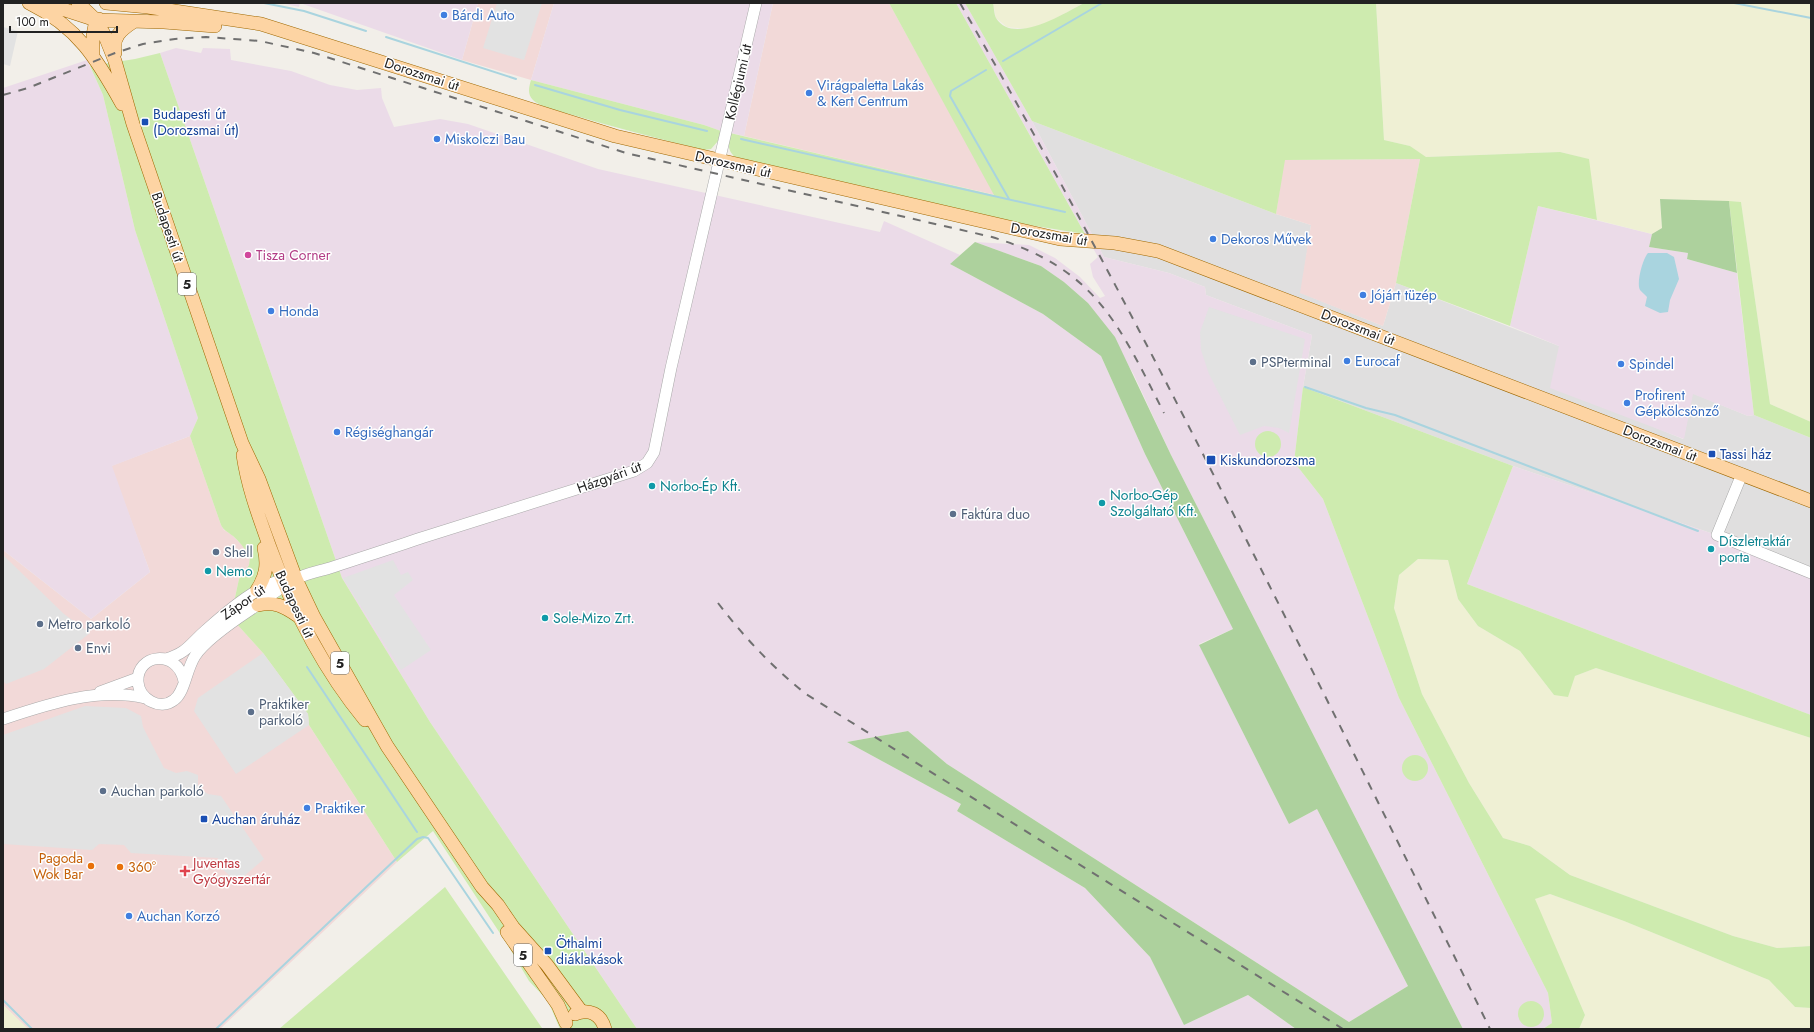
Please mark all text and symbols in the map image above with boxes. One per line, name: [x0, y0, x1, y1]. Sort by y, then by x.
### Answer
place label: Bárdi Auto: [452, 5, 515, 25]
scale bar: [10, 8, 117, 34]
marker: Bárdi Auto: [439, 10, 449, 20]
text: 100 m: [16, 13, 49, 31]
street label: Kollégiumi út: [720, 42, 757, 122]
street label: Dorozsmai út: [382, 53, 463, 96]
place label: Virágpaletta Lakás & Kert Centrum: [817, 75, 924, 111]
marker: Virágpaletta Lakás & Kert Centrum: [804, 88, 814, 98]
place label: Budapesti út (Dorozsmai út): [153, 104, 239, 140]
marker: Budapesti út (Dorozsmai út): [140, 117, 150, 127]
place label: Miskolczi Bau: [445, 129, 525, 149]
marker: Miskolczi Bau: [432, 134, 442, 144]
street label: Dorozsmai út: [693, 146, 774, 183]
street label: Budapesti út: [147, 189, 189, 265]
street label: Dorozsmai út: [1009, 217, 1090, 251]
place label: Dekoros Művek: [1221, 229, 1312, 249]
marker: Dekoros Művek: [1208, 234, 1218, 244]
place label: Tisza Corner: [256, 245, 331, 265]
marker: Tisza Corner: [243, 250, 253, 260]
road number: 5: [178, 273, 196, 295]
place label: Jójárt tüzép: [1369, 285, 1437, 305]
marker: Jójárt tüzép: [1358, 290, 1368, 300]
place label: Honda: [279, 301, 319, 321]
street label: Dorozsmai út: [1318, 304, 1398, 350]
marker: Honda: [266, 306, 276, 316]
place label: Eurocaf: [1355, 351, 1401, 371]
place label: PSPterminal: [1261, 352, 1331, 372]
place label: Spindel: [1629, 354, 1674, 374]
marker: Eurocaf: [1342, 356, 1352, 366]
marker: PSPterminal: [1248, 357, 1258, 367]
marker: Spindel: [1616, 359, 1626, 369]
place label: Profirent Gépkölcsönző: [1635, 385, 1720, 421]
marker: Profirent Gépkölcsönző: [1622, 398, 1632, 408]
street label: Dorozsmai út: [1620, 420, 1700, 466]
place label: Régiséghangár: [345, 422, 434, 442]
marker: Régiséghangár: [332, 427, 342, 437]
place label: Tassi ház: [1720, 444, 1772, 464]
marker: Tassi ház: [1707, 449, 1717, 459]
place label: Kiskundorozsma: [1220, 450, 1315, 470]
marker: Kiskundorozsma: [1205, 454, 1217, 466]
street label: Házgyári út: [574, 456, 645, 498]
place label: Norbo-Ép Kft.: [660, 476, 741, 496]
marker: Norbo-Ép Kft.: [647, 481, 657, 491]
place label: Norbo-Gép Szolgáltató Kft.: [1110, 485, 1198, 521]
marker: Norbo-Gép Szolgáltató Kft.: [1097, 498, 1107, 508]
place label: Faktúra duo: [961, 504, 1030, 524]
marker: Faktúra duo: [948, 509, 958, 519]
place label: Díszletraktár porta: [1719, 531, 1791, 567]
place label: Shell: [224, 542, 253, 562]
marker: Díszletraktár porta: [1706, 544, 1716, 554]
marker: Shell: [211, 547, 221, 557]
place label: Nemo: [216, 561, 253, 581]
marker: Nemo: [203, 566, 213, 576]
street label: Budapesti út: [271, 567, 320, 642]
street label: Zápor út: [217, 579, 270, 624]
place label: Sole-Mizo Zrt.: [553, 608, 635, 628]
marker: Sole-Mizo Zrt.: [540, 613, 550, 623]
place label: Metro parkoló: [48, 614, 131, 634]
marker: Metro parkoló: [35, 619, 45, 629]
place label: Envi: [86, 638, 111, 658]
marker: Envi: [73, 643, 83, 653]
road number: 5: [331, 652, 349, 674]
place label: Praktiker parkoló: [259, 694, 309, 730]
marker: Praktiker parkoló: [246, 707, 256, 717]
place label: Auchan parkoló: [111, 781, 204, 801]
marker: Auchan parkoló: [98, 786, 108, 796]
place label: Praktiker: [315, 798, 365, 818]
marker: Praktiker: [302, 803, 312, 813]
place label: Auchan áruház: [212, 809, 301, 829]
marker: Auchan áruház: [199, 814, 209, 824]
place label: Pagoda Wok Bar: [33, 848, 83, 884]
place label: Juventas Gyógyszertár: [191, 853, 271, 889]
place label: 360°: [128, 857, 156, 877]
marker: Pagoda Wok Bar: [86, 861, 96, 871]
marker: 360°: [115, 862, 125, 872]
marker: Juventas Gyógyszertár: [180, 866, 190, 876]
place label: Auchan Korzó: [137, 906, 220, 926]
marker: Auchan Korzó: [124, 911, 134, 921]
place label: Öthalmi diáklakások: [556, 933, 624, 969]
road number: 5: [514, 944, 532, 966]
marker: Öthalmi diáklakások: [543, 946, 553, 956]

